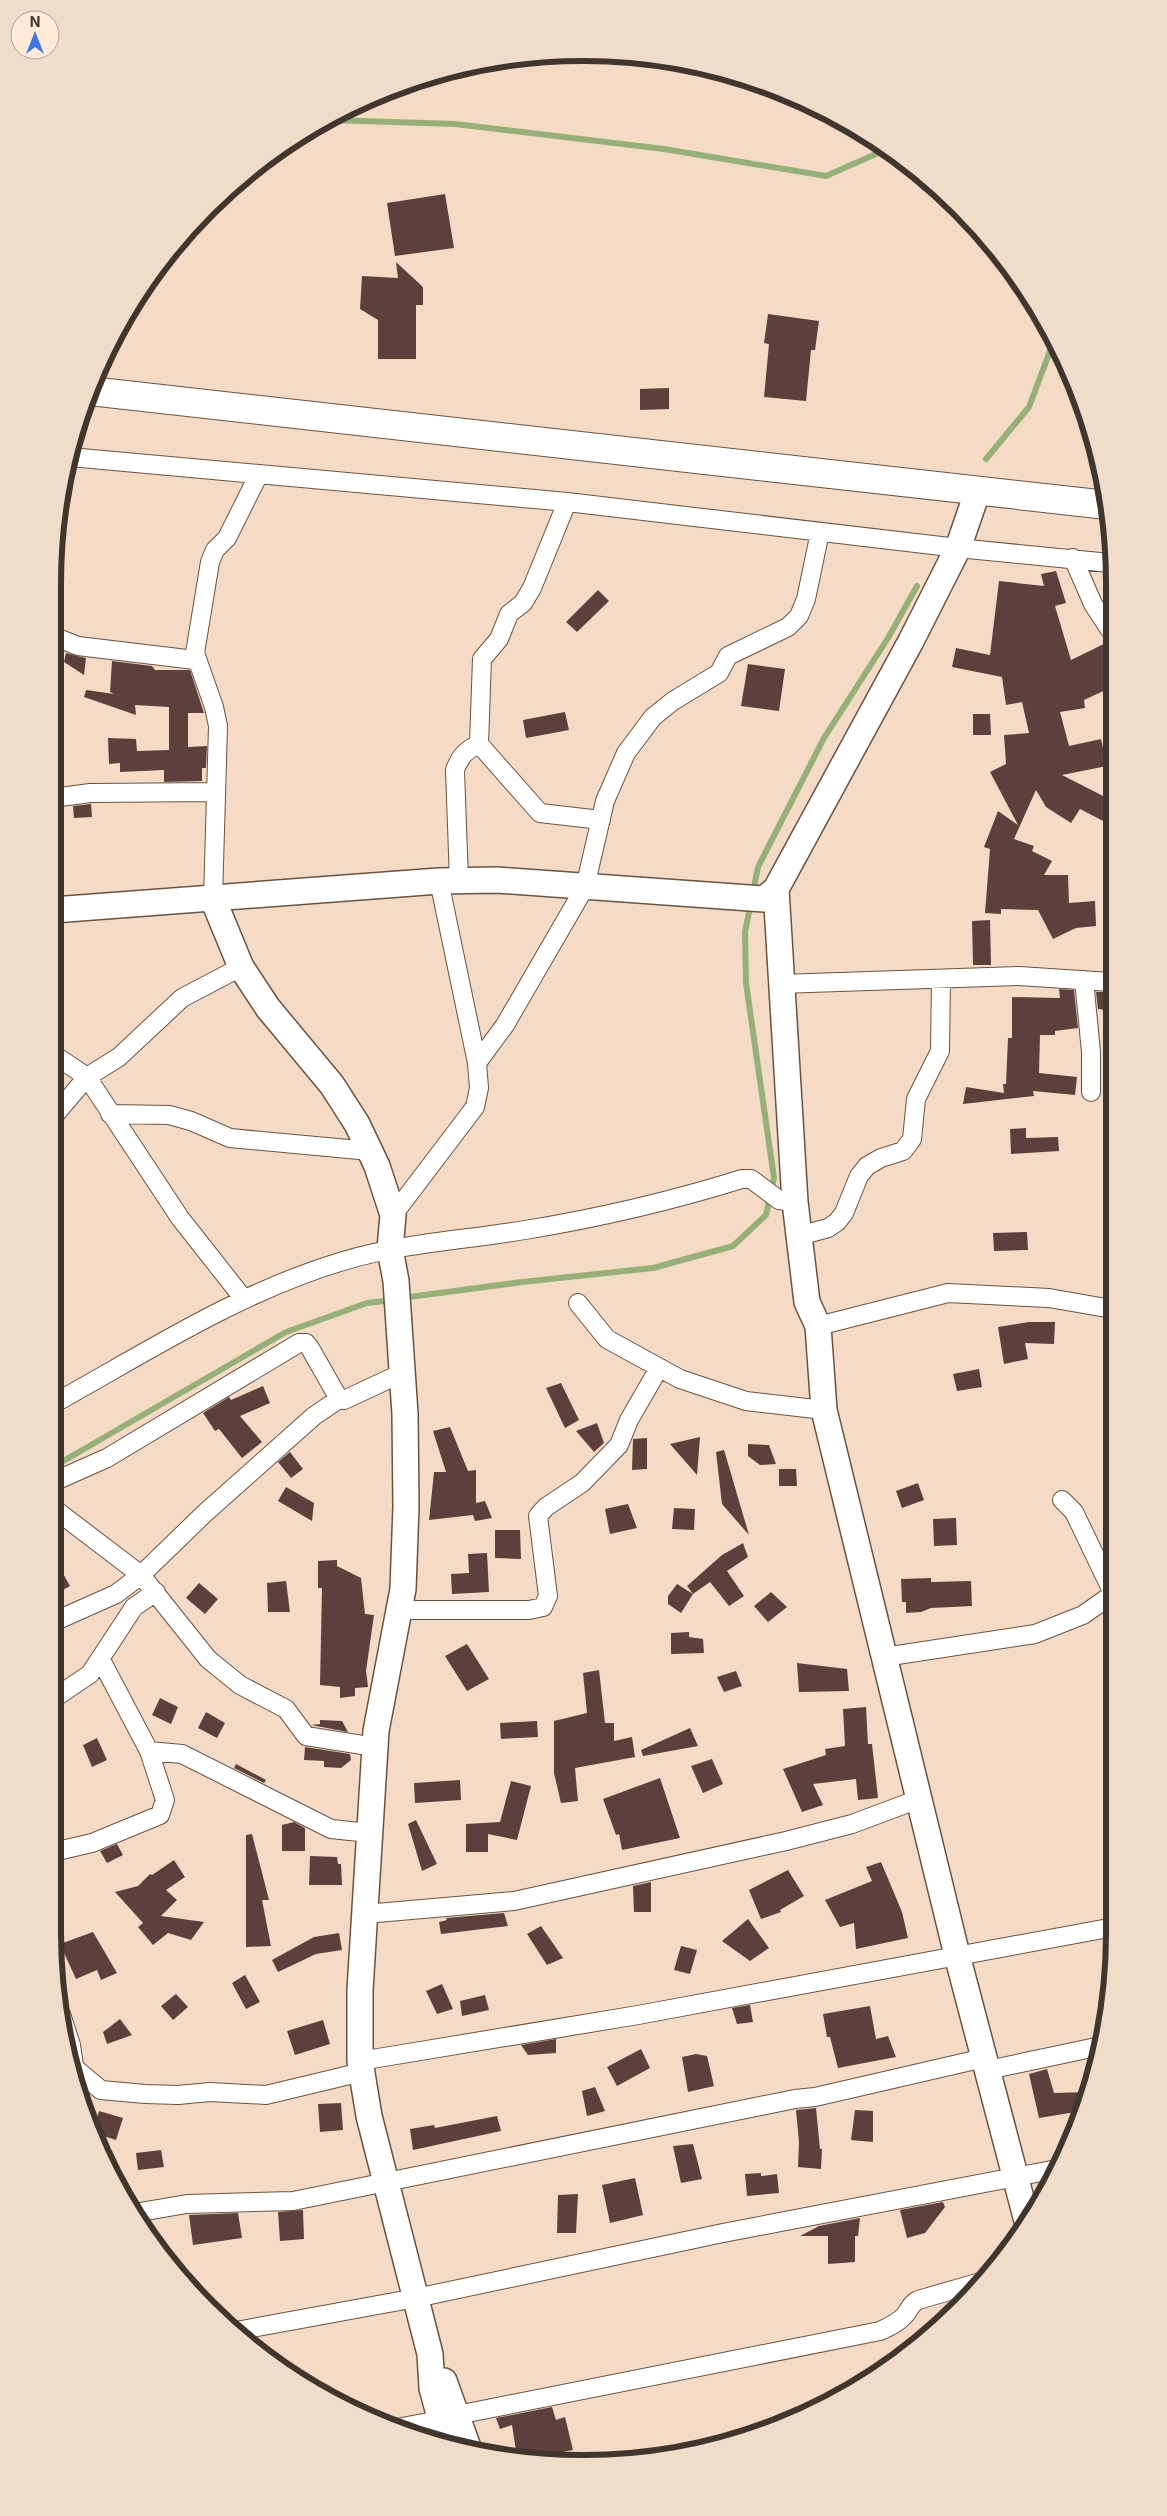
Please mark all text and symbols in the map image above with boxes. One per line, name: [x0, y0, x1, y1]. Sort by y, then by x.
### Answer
north arrow: [10, 10, 60, 60]
text: N: [30, 13, 40, 30]

